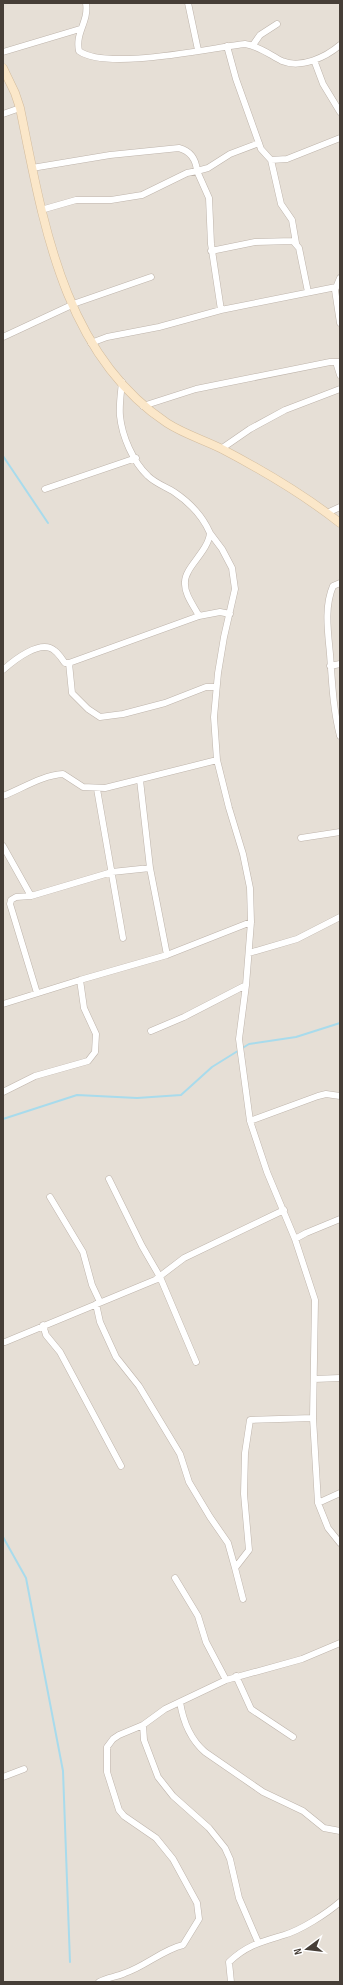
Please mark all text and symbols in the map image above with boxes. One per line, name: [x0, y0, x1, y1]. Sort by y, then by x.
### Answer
north arrow: [287, 1929, 327, 1969]
text: N: [291, 1947, 305, 1956]

